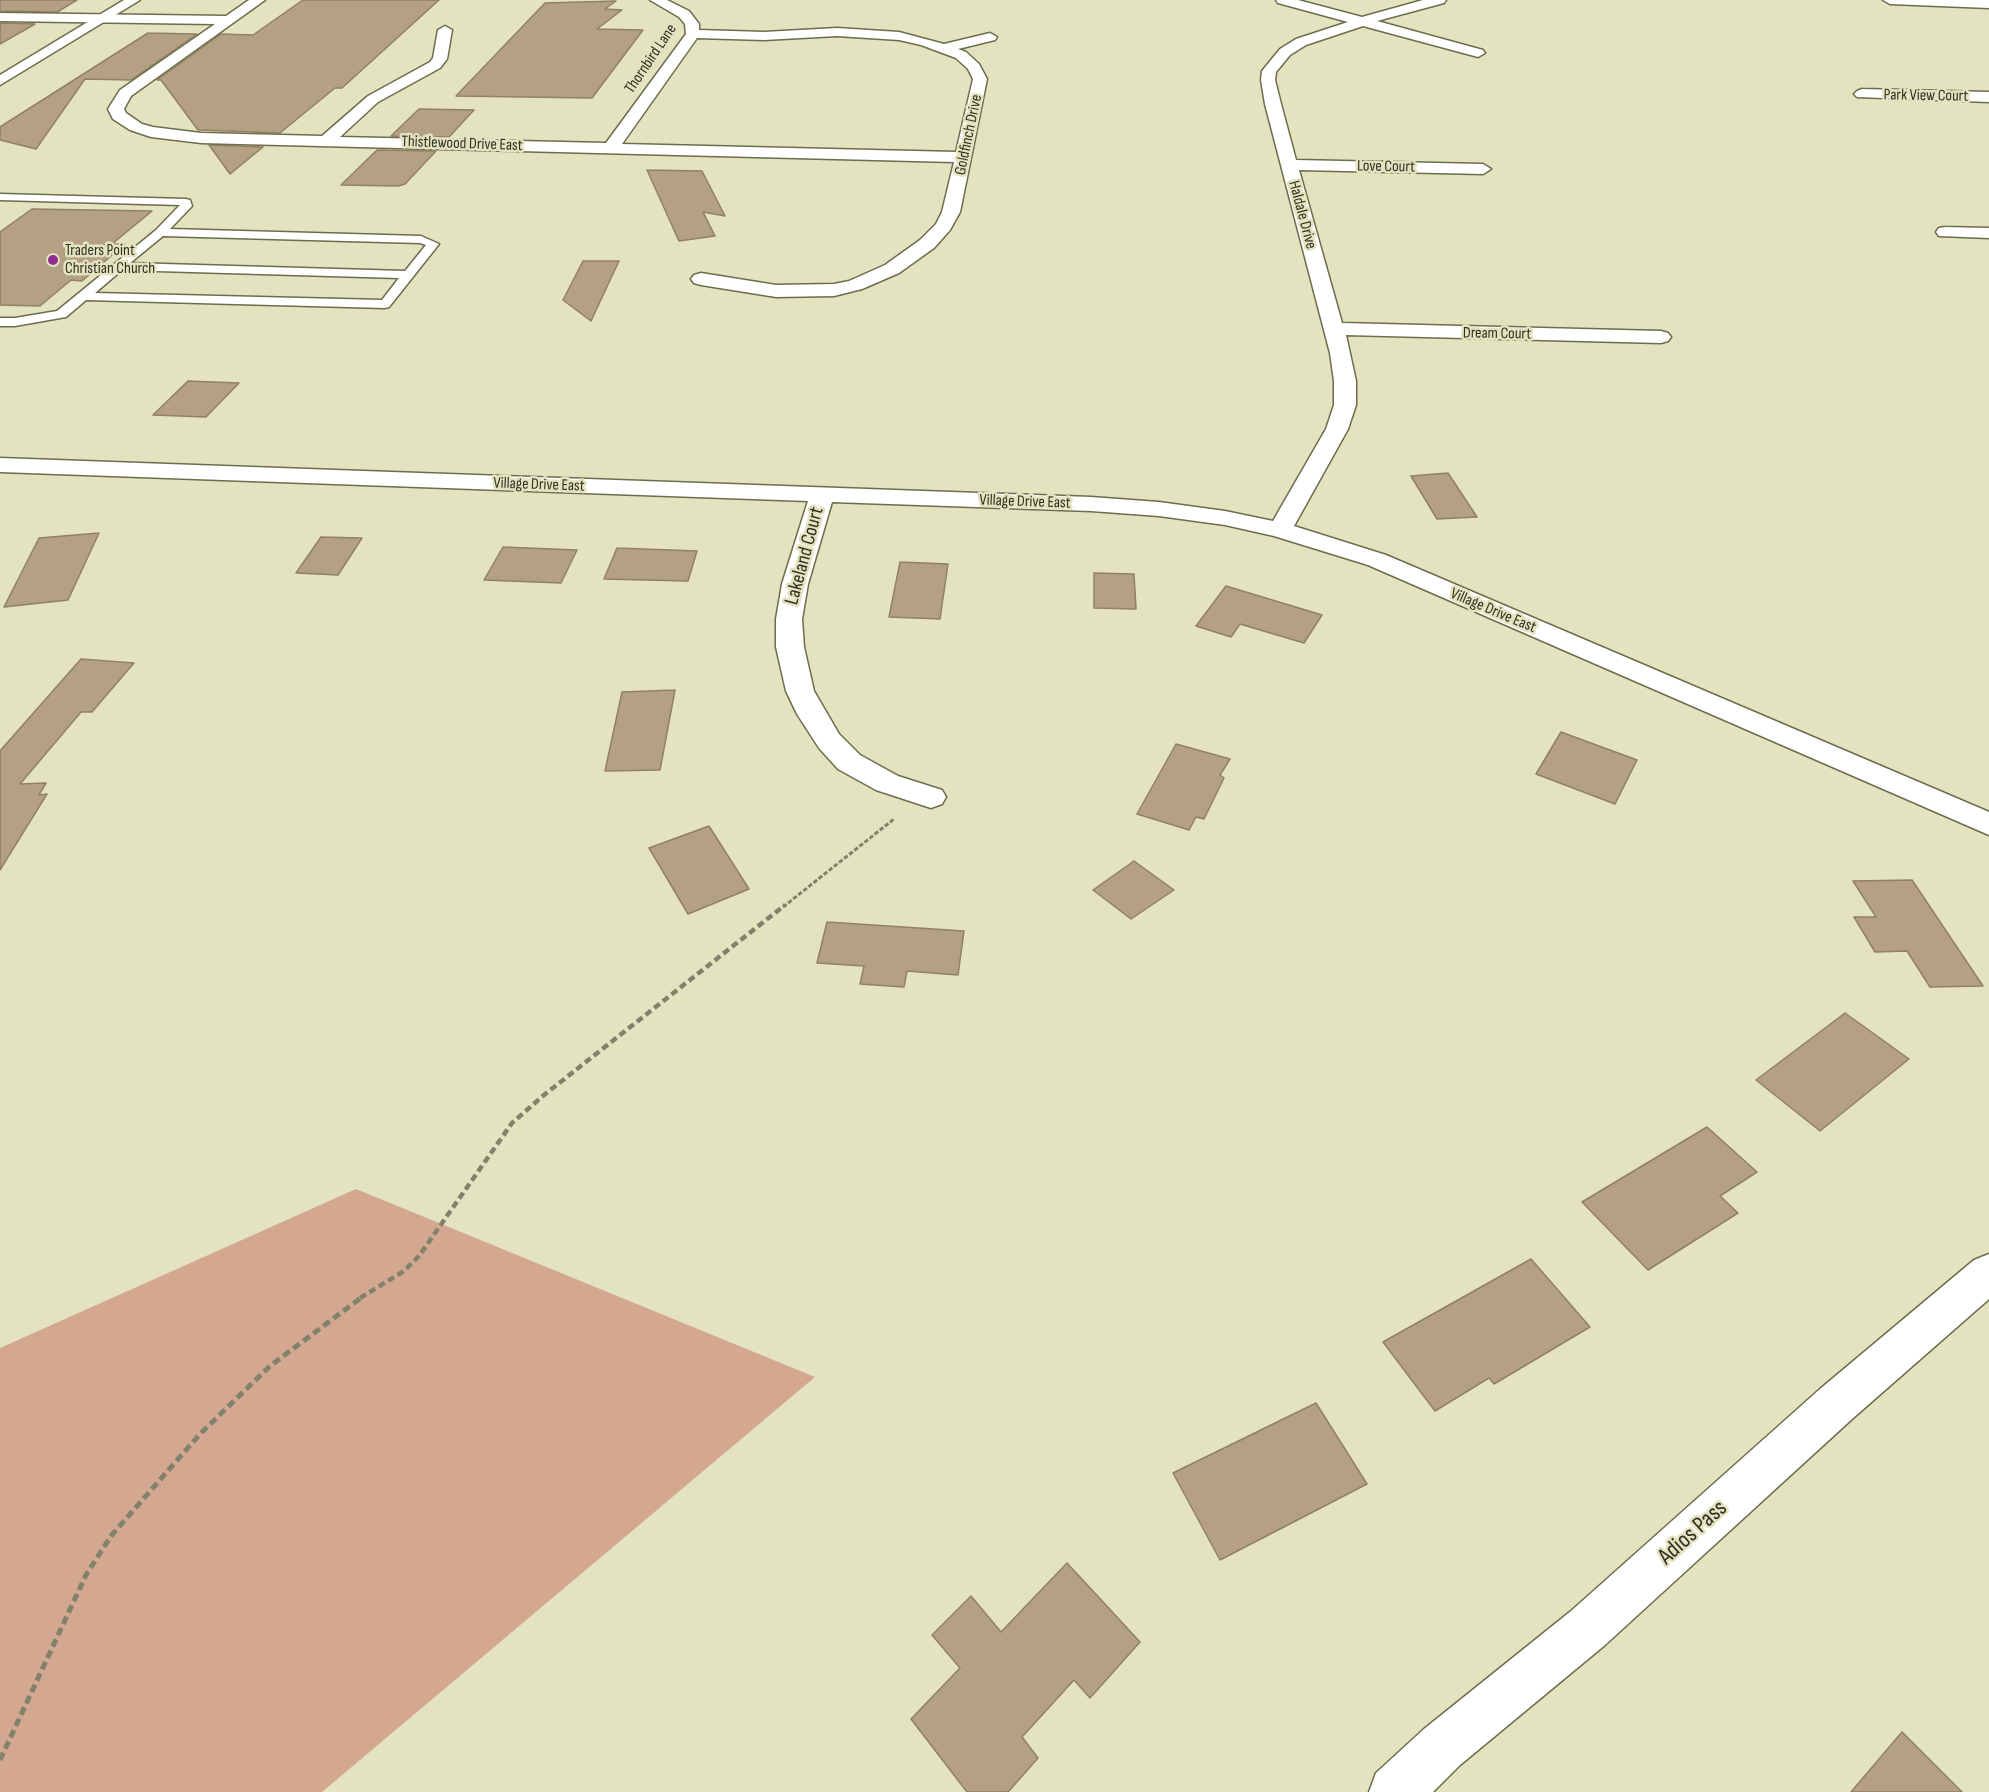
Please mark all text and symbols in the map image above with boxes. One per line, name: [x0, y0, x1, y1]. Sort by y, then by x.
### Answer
street label: Thornbird Lane: [621, 21, 681, 97]
street label: Park View Court: [1884, 86, 1968, 106]
street label: Goldfinch Drive: [951, 93, 987, 177]
street label: Thistlewood Drive East: [401, 132, 523, 156]
street label: Love Court: [1357, 157, 1415, 177]
street label: Haldale Drive: [1284, 179, 1320, 251]
place label: Traders Point Christian Church: [65, 241, 155, 279]
marker: Traders Point Christian Church: [46, 253, 60, 267]
street label: Dream Court: [1463, 324, 1531, 344]
street label: Village Drive East: [493, 474, 585, 496]
street label: Village Drive East: [979, 491, 1071, 513]
street label: Lakeland Court: [780, 504, 830, 608]
street label: Village Drive East: [1447, 584, 1539, 638]
street label: Adios Pass: [1653, 1495, 1733, 1571]

